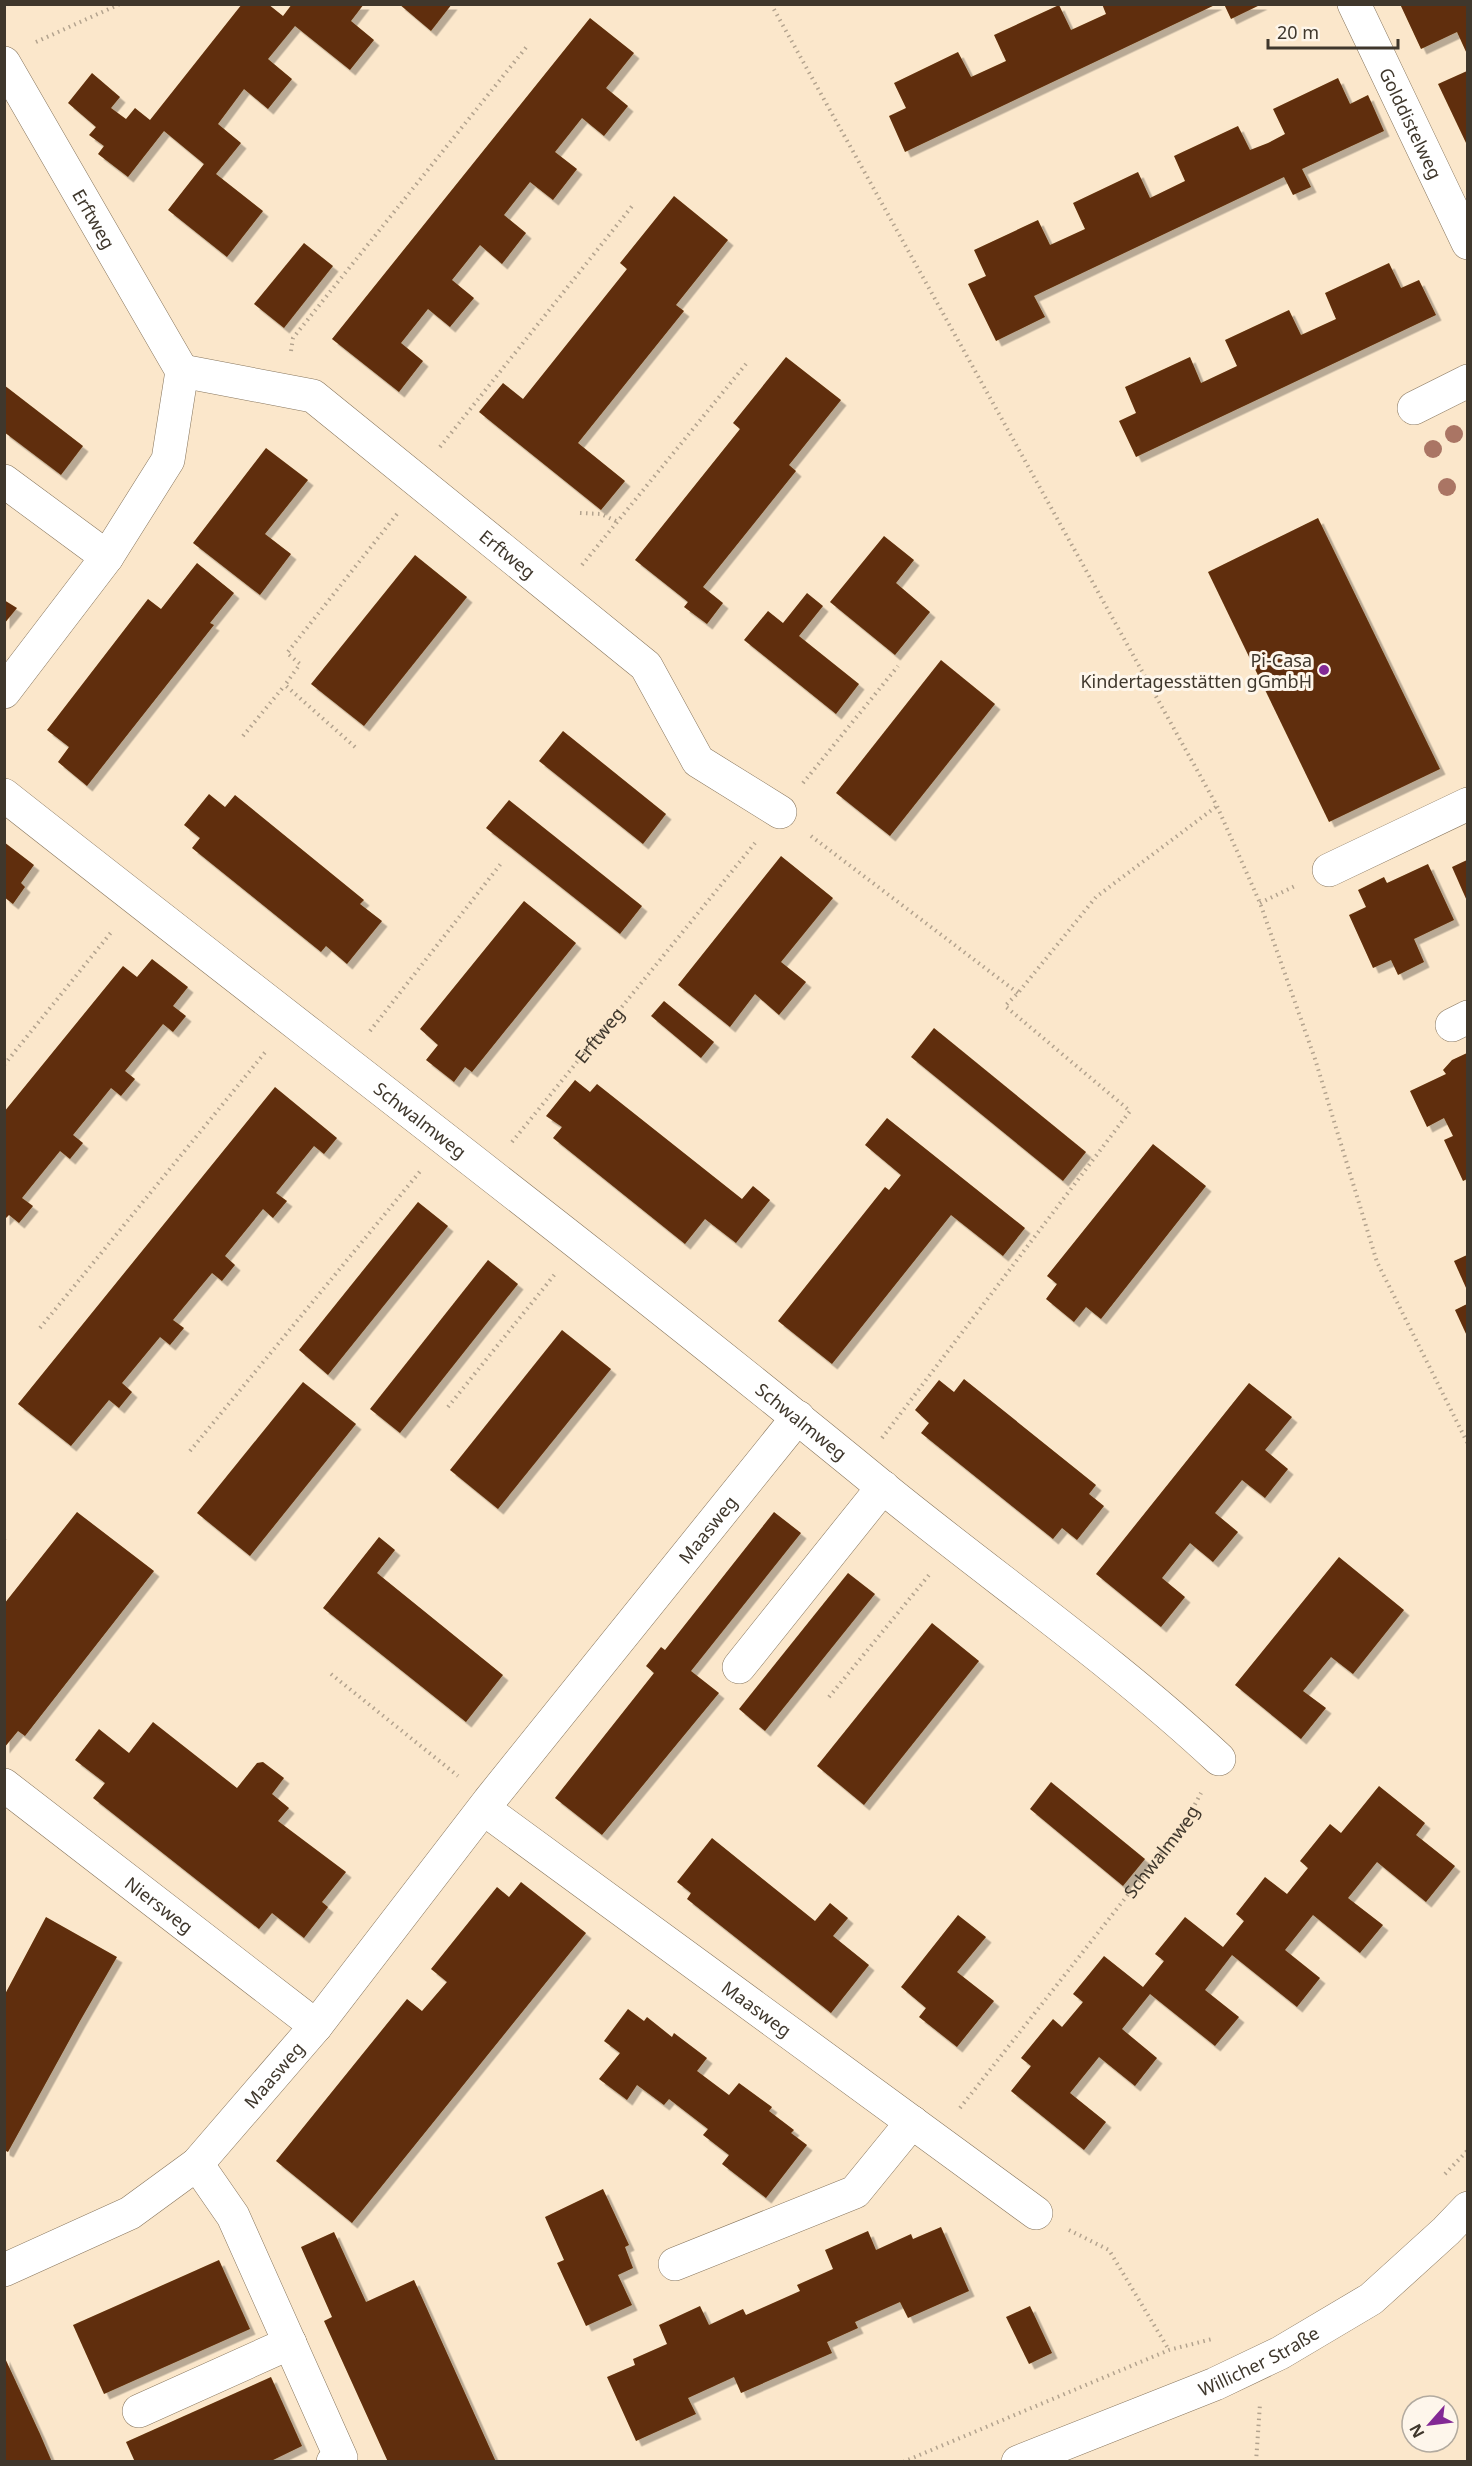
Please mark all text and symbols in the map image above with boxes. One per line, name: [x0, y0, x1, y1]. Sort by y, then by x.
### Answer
scale bar: [1268, 12, 1398, 50]
text: 20 m: [1277, 20, 1319, 44]
street label: Golddistelweg: [1374, 63, 1448, 183]
street label: Erftweg: [67, 184, 121, 253]
street label: Erftweg: [475, 524, 541, 584]
place label: Pi-Casa Kindertagesstätten gGmbH: [1080, 648, 1312, 693]
marker: Pi-Casa Kindertagesstätten gGmbH: [1317, 663, 1331, 677]
street label: Erftweg: [569, 1002, 629, 1068]
street label: Schwalmweg: [369, 1076, 471, 1163]
street label: Schwalmweg: [751, 1377, 852, 1465]
street label: Maasweg: [673, 1490, 742, 1568]
street label: Schwalmweg: [1118, 1801, 1204, 1903]
street label: Niersweg: [120, 1871, 198, 1939]
street label: Maasweg: [717, 1975, 796, 2042]
street label: Maasweg: [238, 2037, 309, 2113]
street label: Willicher Straße: [1195, 2321, 1323, 2401]
north arrow: [1400, 2394, 1460, 2454]
text: N: [1404, 2420, 1430, 2442]

